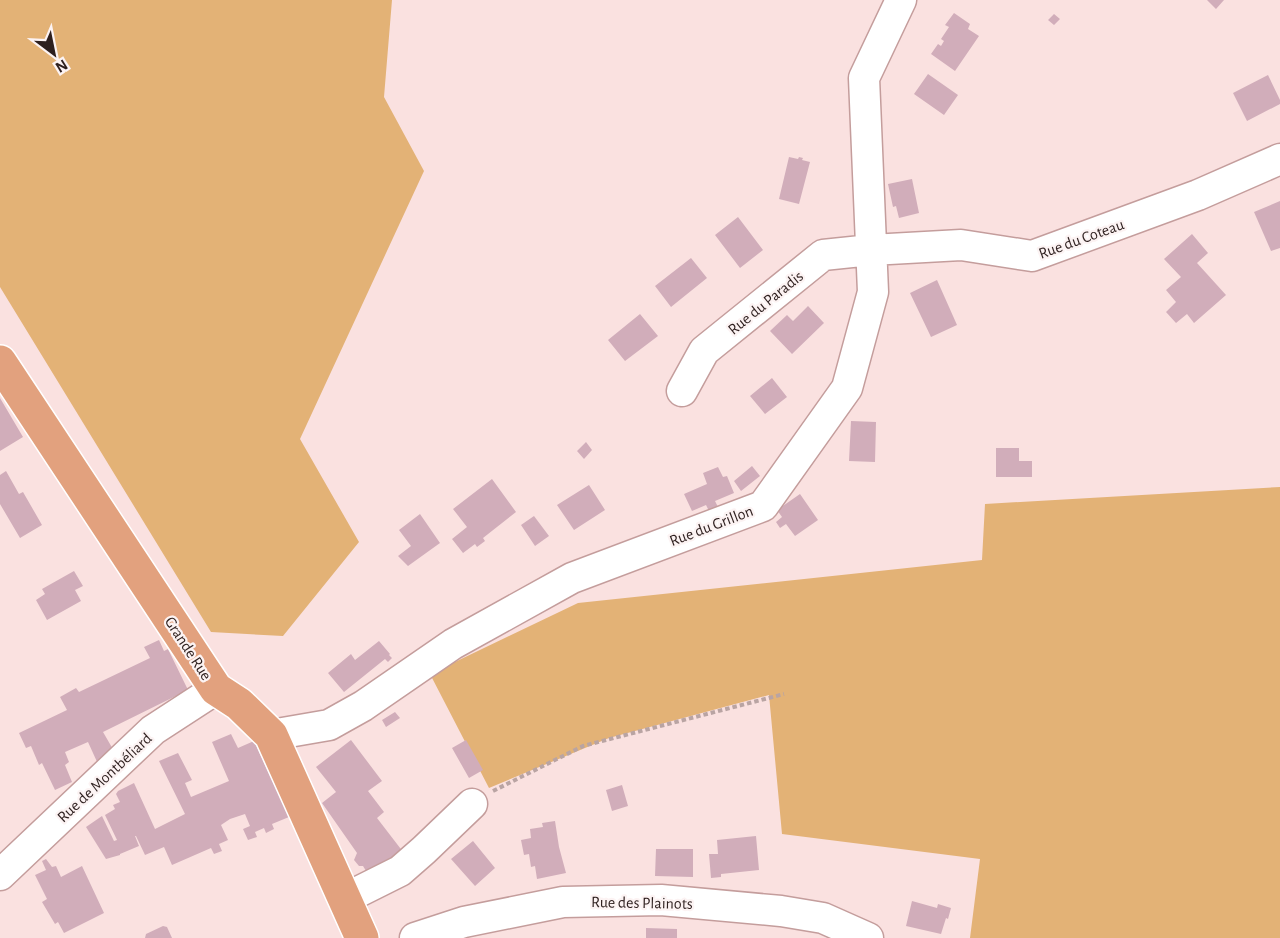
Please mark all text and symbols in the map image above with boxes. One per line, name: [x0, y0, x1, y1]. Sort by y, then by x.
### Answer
north arrow: [24, 24, 84, 84]
text: N: [52, 56, 70, 76]
street label: Rue du Coteau: [1037, 216, 1126, 262]
street label: Rue du Paradis: [725, 268, 806, 338]
street label: Rue du Grillon: [667, 503, 755, 549]
street label: Grande Rue: [162, 614, 215, 683]
street label: Rue de Montbéliard: [54, 730, 155, 825]
street label: Rue des Plainots: [591, 894, 693, 912]

